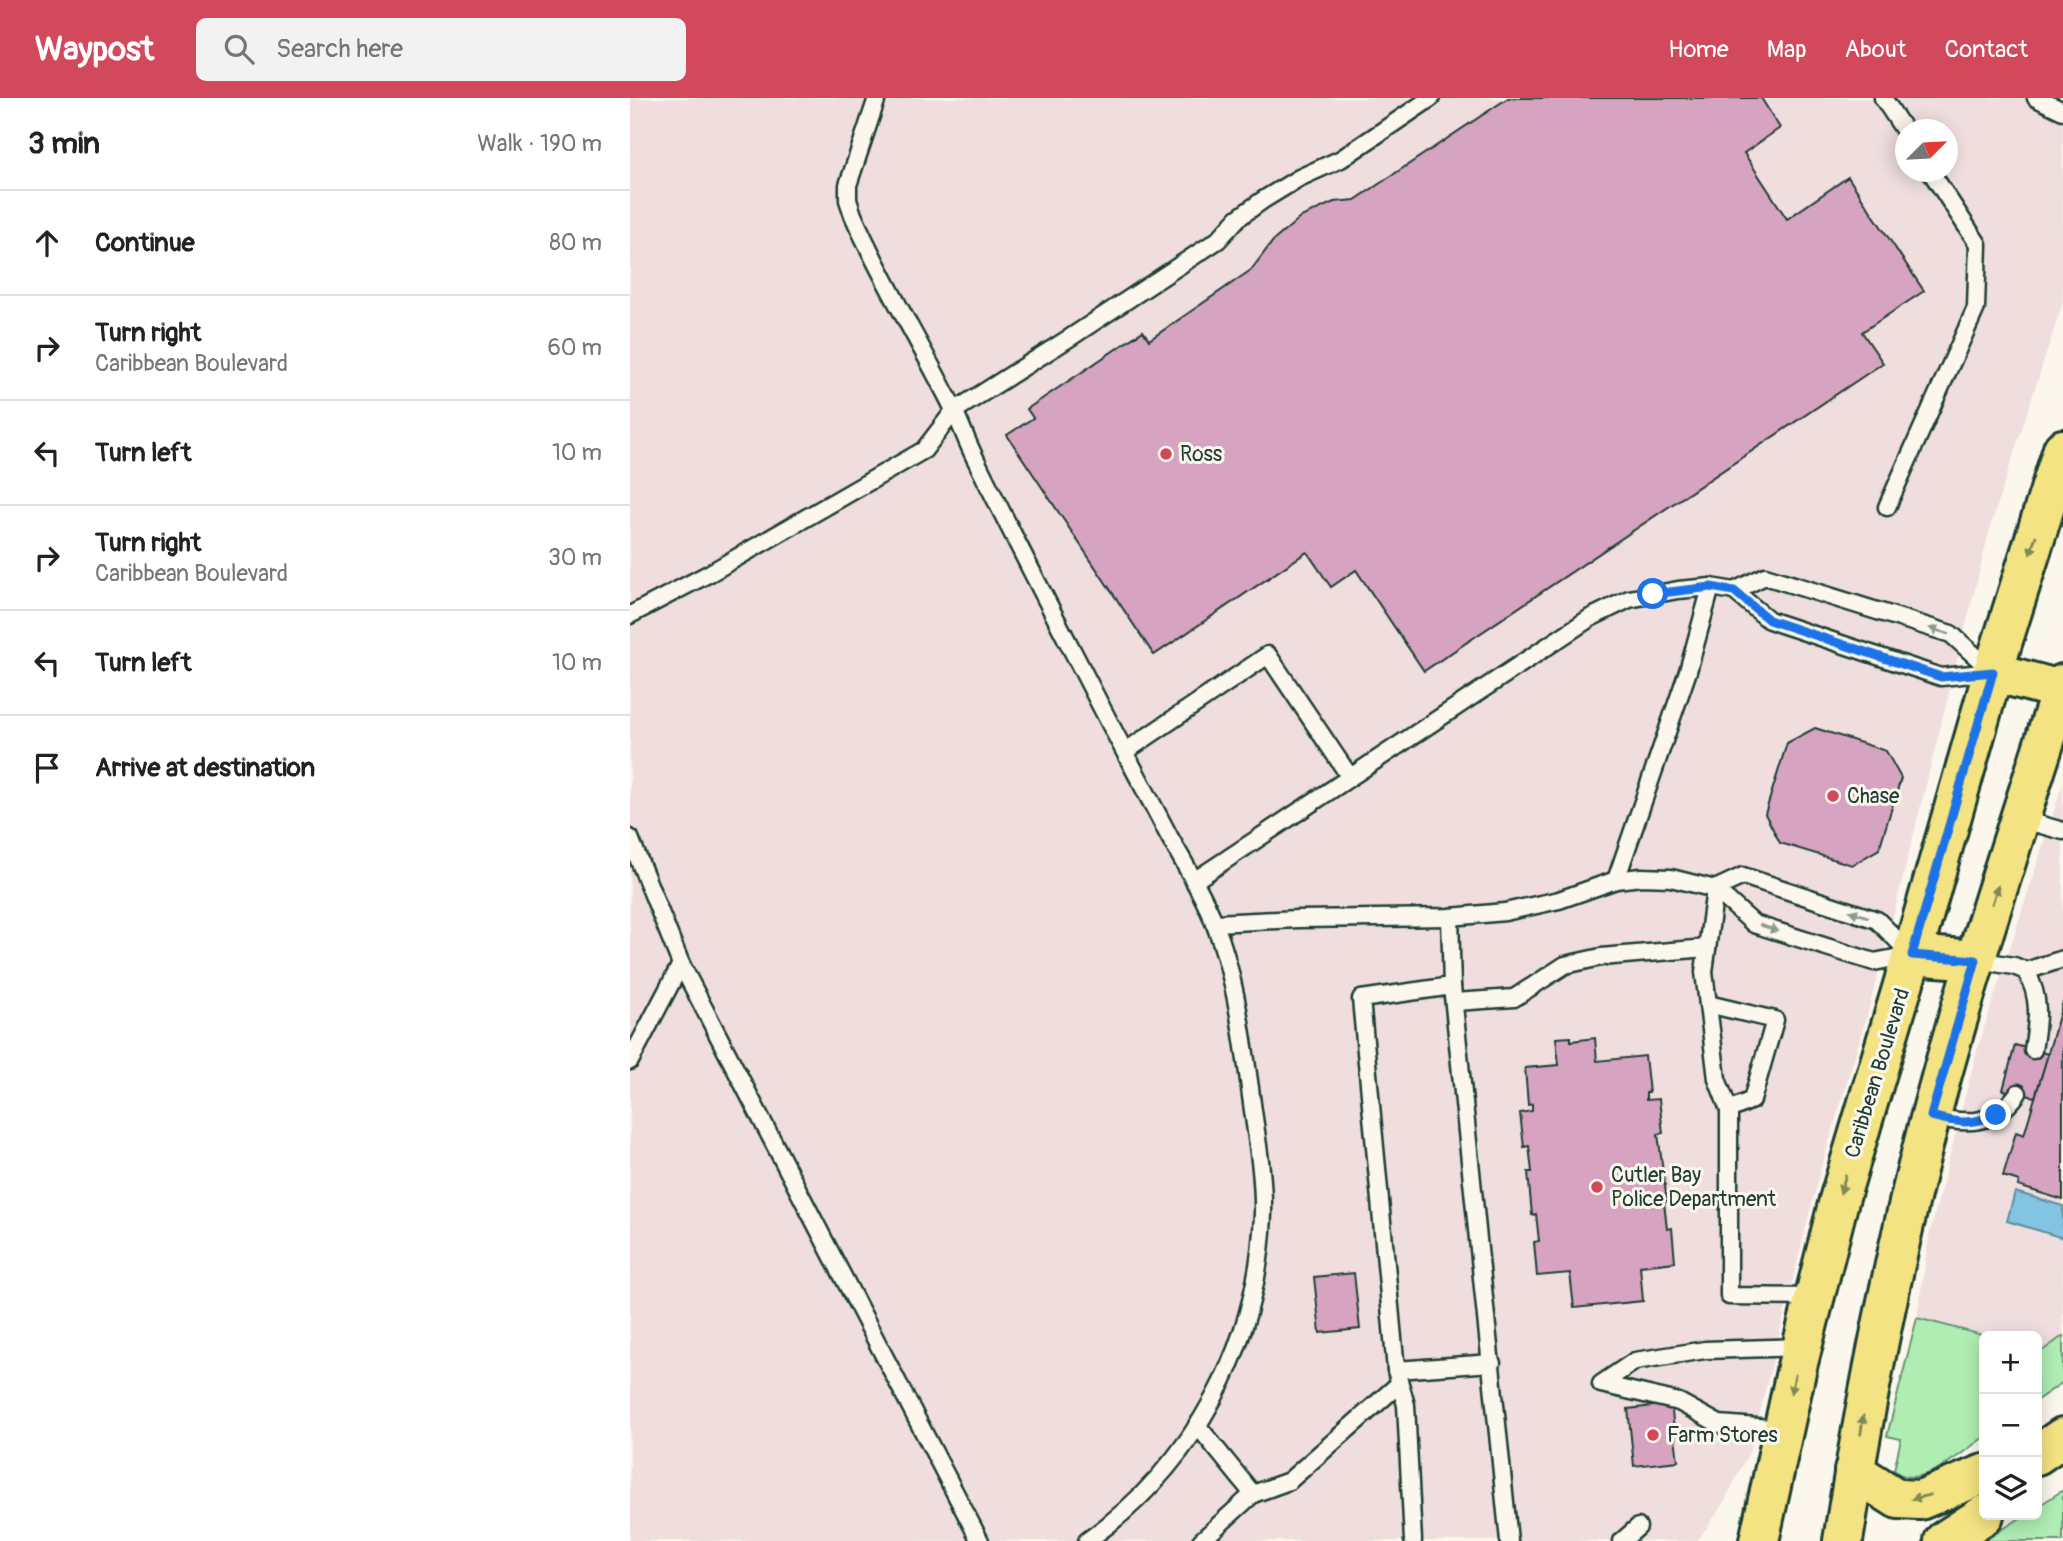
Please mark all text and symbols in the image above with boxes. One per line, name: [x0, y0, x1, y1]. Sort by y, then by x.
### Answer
search box: [196, 18, 686, 81]
text: Waypost: [35, 29, 154, 70]
icon: search: [220, 30, 258, 68]
text: Search here: [276, 33, 403, 65]
text: Home: [1668, 35, 1729, 64]
text: Map: [1767, 35, 1807, 64]
text: About: [1845, 35, 1907, 64]
text: Contact: [1945, 35, 2028, 64]
north arrow: [1895, 119, 1958, 182]
text: 3 min: [28, 125, 100, 162]
text: Walk · 190 m: [477, 129, 602, 158]
icon: ahead: [28, 224, 66, 262]
text: Continue: [95, 227, 195, 259]
text: 80 m: [549, 228, 602, 257]
text: Turn right: [95, 317, 201, 349]
icon: right: [28, 329, 66, 367]
text: 60 m: [547, 333, 602, 362]
text: Caribbean Boulevard: [95, 349, 288, 378]
icon: left: [28, 434, 66, 472]
text: Turn left: [95, 437, 191, 469]
text: 10 m: [552, 438, 602, 467]
place label: Ross: [1180, 441, 1223, 468]
marker: Ross: [1158, 446, 1174, 462]
text: Turn right: [95, 527, 201, 559]
one-way arrow: [2027, 535, 2037, 556]
icon: right: [28, 539, 66, 577]
text: 30 m: [548, 543, 602, 572]
text: Caribbean Boulevard: [95, 559, 288, 588]
route start: [1637, 578, 1668, 609]
one-way arrow: [1929, 625, 1950, 636]
icon: left: [28, 644, 66, 682]
text: Turn left: [95, 647, 191, 679]
text: 10 m: [552, 648, 602, 677]
icon: arrive: [28, 749, 66, 787]
text: Arrive at destination: [95, 752, 315, 784]
place label: Chase: [1847, 783, 1900, 810]
marker: Chase: [1825, 788, 1841, 804]
one-way arrow: [1991, 884, 2001, 905]
one-way arrow: [1848, 908, 1869, 919]
one-way arrow: [1759, 924, 1780, 934]
street label: Caribbean Boulevard: [1839, 985, 1916, 1161]
route end: [1980, 1099, 2011, 1130]
place label: Cutler Bay Police Department: [1611, 1162, 1777, 1213]
one-way arrow: [1838, 1174, 1848, 1195]
marker: Cutler Bay Police Department: [1589, 1179, 1605, 1195]
map controls: [1979, 1331, 2042, 1520]
button: +: [1979, 1331, 2042, 1394]
one-way arrow: [1787, 1373, 1798, 1395]
button: −: [1979, 1394, 2042, 1457]
one-way arrow: [1856, 1414, 1867, 1436]
place label: Farm Stores: [1667, 1422, 1778, 1449]
marker: Farm Stores: [1645, 1427, 1661, 1443]
button: layers: [1979, 1457, 2042, 1520]
one-way arrow: [1909, 1492, 1931, 1503]

